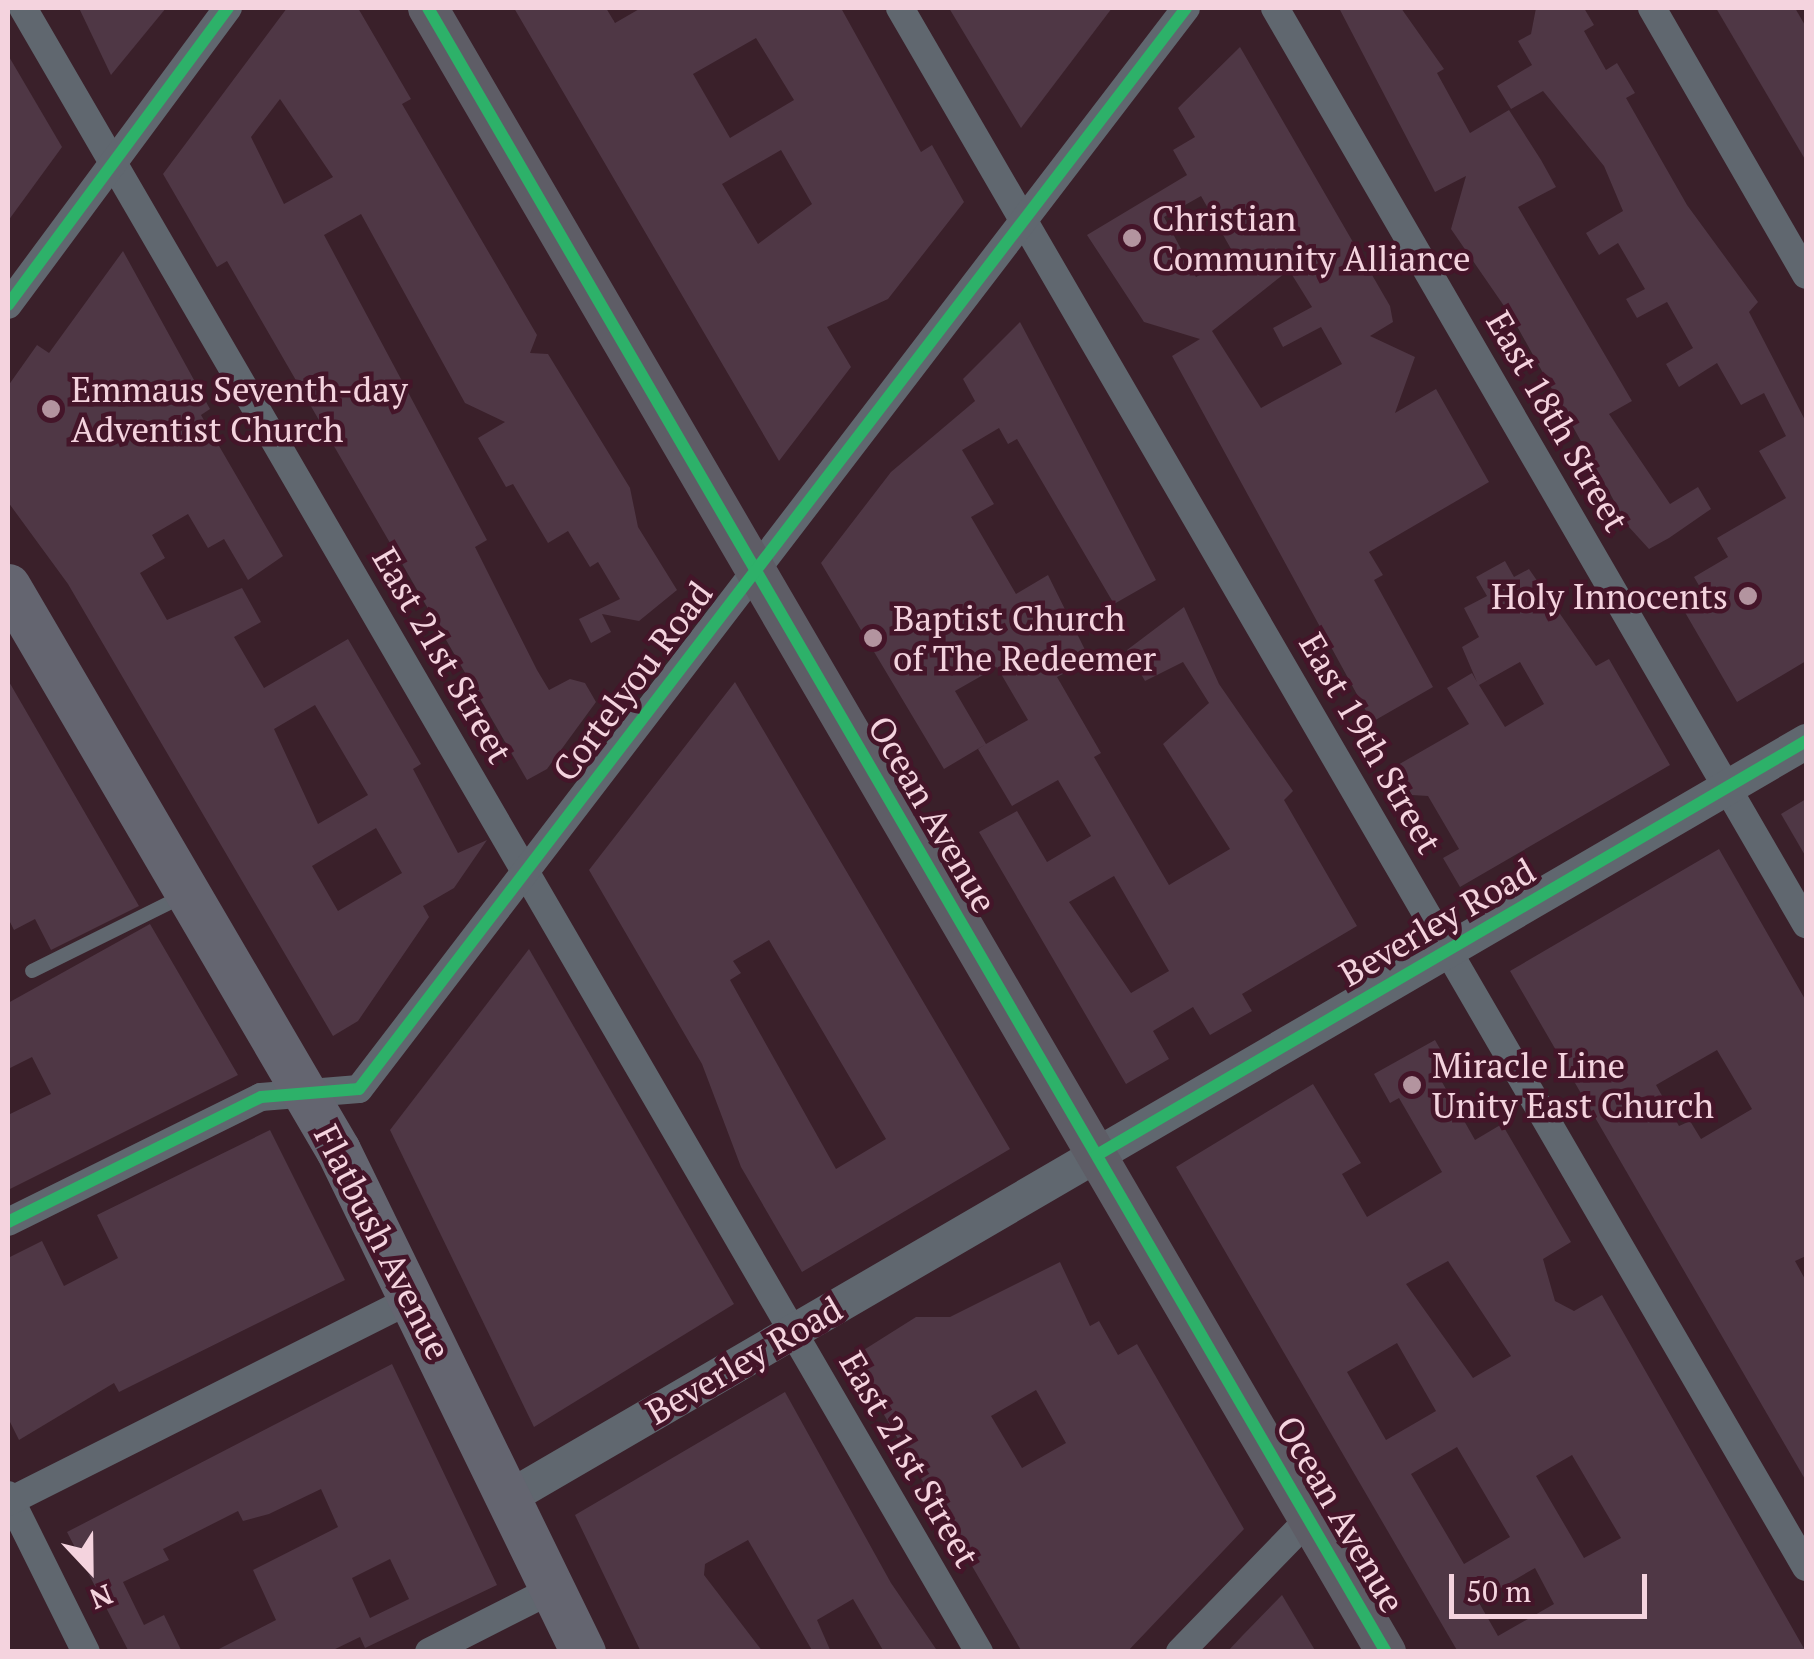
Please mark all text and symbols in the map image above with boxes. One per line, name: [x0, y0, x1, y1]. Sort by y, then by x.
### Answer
place label: Christian Community Alliance: [1152, 197, 1471, 279]
marker: Christian Community Alliance: [1121, 227, 1143, 249]
street label: East 18th Street: [1478, 303, 1638, 539]
place label: Emmaus Seventh-day Adventist Church: [71, 368, 408, 450]
marker: Emmaus Seventh-day Adventist Church: [40, 398, 62, 420]
street label: East 21st Street: [364, 540, 522, 770]
street label: Cortelyou Road: [543, 573, 721, 789]
place label: Holy Innocents: [1491, 575, 1728, 617]
marker: Holy Innocents: [1737, 585, 1759, 607]
place label: Baptist Church of The Redeemer: [893, 597, 1156, 679]
street label: East 19th Street: [1291, 625, 1451, 861]
marker: Baptist Church of The Redeemer: [862, 627, 884, 649]
street label: Ocean Avenue: [860, 708, 1006, 920]
street label: Beverley Road: [1332, 849, 1542, 995]
place label: Miracle Line Unity East Church: [1432, 1044, 1714, 1126]
marker: Miracle Line Unity East Church: [1401, 1074, 1423, 1096]
street label: Flatbush Avenue: [306, 1117, 460, 1367]
street label: Beverley Road: [639, 1287, 849, 1433]
street label: East 21st Street: [831, 1344, 989, 1574]
street label: Ocean Avenue: [1268, 1408, 1414, 1620]
north arrow: [40, 1519, 140, 1619]
scale bar: [1454, 1554, 1652, 1616]
text: 50 m: [1466, 1571, 1531, 1611]
text: N: [85, 1576, 118, 1618]

